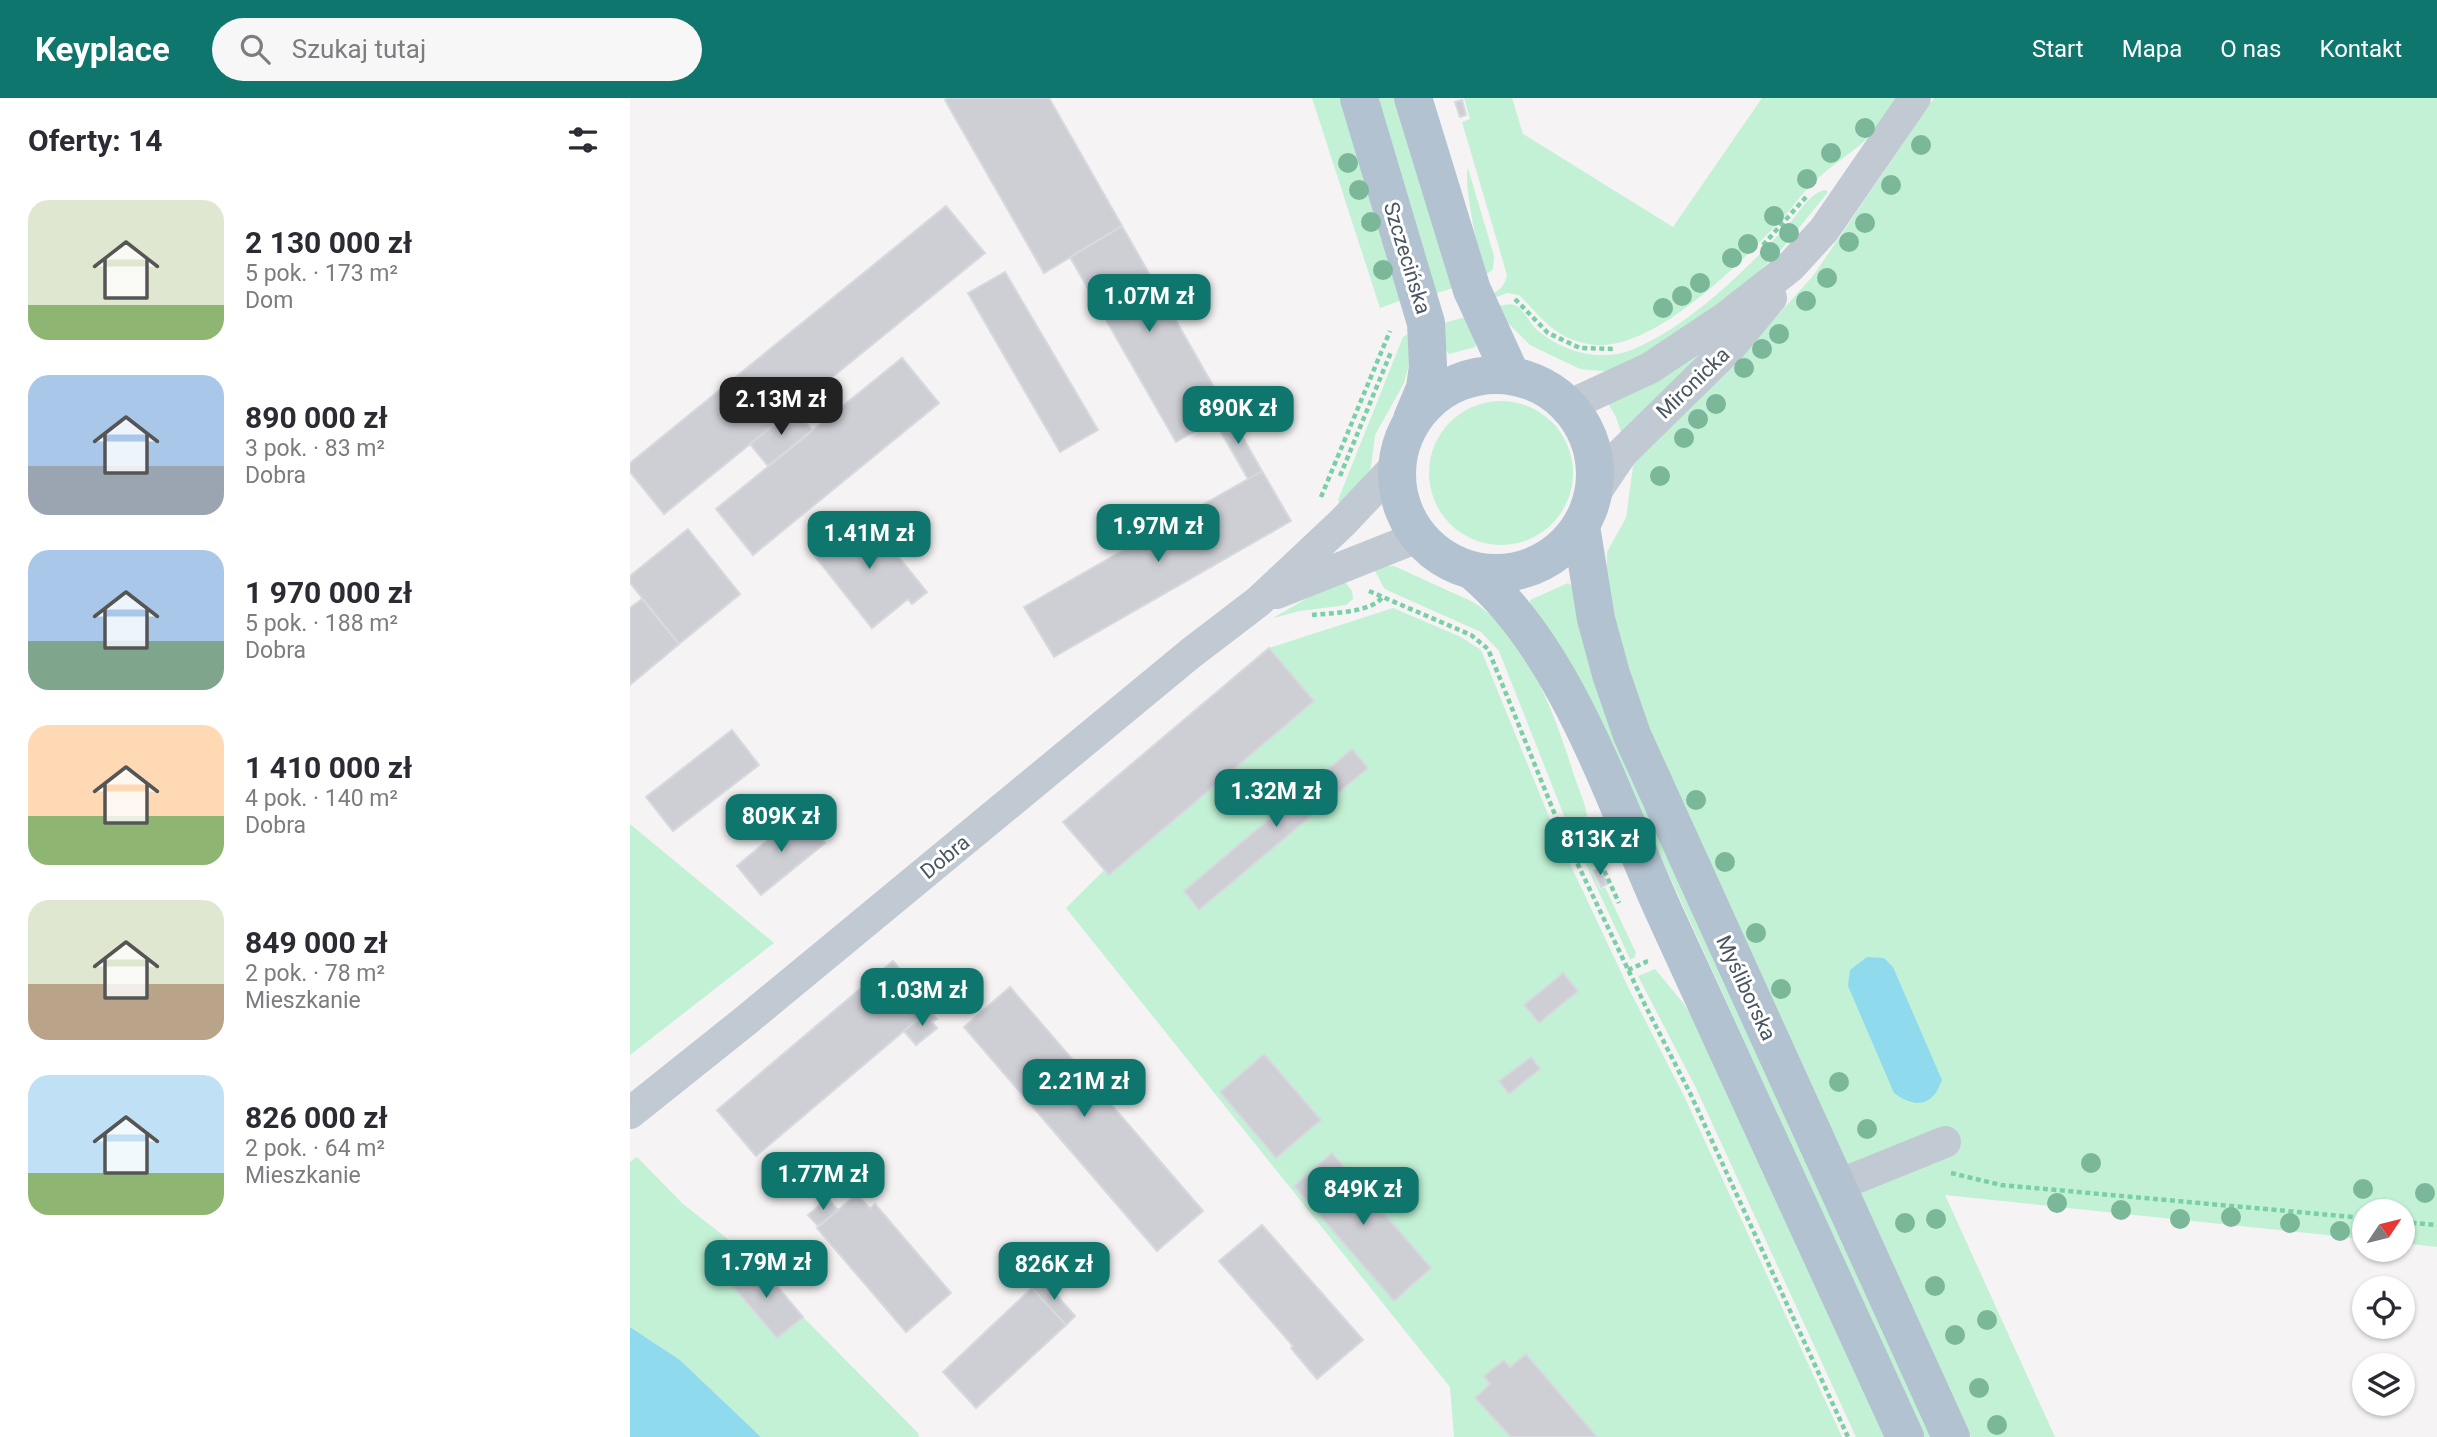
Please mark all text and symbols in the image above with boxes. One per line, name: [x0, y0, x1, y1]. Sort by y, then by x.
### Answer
search box: [212, 18, 702, 81]
text: Keyplace: [35, 30, 170, 69]
icon: search: [236, 30, 274, 68]
text: Szukaj tutaj: [292, 34, 426, 64]
text: Start: [2032, 35, 2084, 63]
text: Mapa: [2122, 35, 2182, 63]
text: O nas: [2220, 35, 2281, 63]
text: Kontakt: [2319, 35, 2402, 63]
icon: filters: [564, 121, 602, 159]
text: Oferty: 14: [28, 123, 163, 158]
street label: Szczecińska: [1379, 199, 1435, 317]
text: 2 130 000 zł: [245, 225, 412, 260]
icon: home: [84, 228, 168, 312]
text: 5 pok. · 173 m²: [245, 260, 398, 287]
pin: 1.07M zł: [1077, 274, 1221, 334]
text: 1.07M zł: [1104, 283, 1194, 310]
text: Dom: [245, 287, 293, 314]
street label: Mironicka: [1652, 342, 1734, 424]
pin: 2.13M zł: [709, 378, 853, 437]
text: 2.13M zł: [736, 386, 826, 413]
pin: 890K zł: [1173, 386, 1303, 446]
text: 890K zł: [1199, 395, 1277, 422]
text: 890 000 zł: [245, 400, 388, 435]
icon: home: [84, 403, 168, 487]
text: 3 pok. · 83 m²: [245, 435, 385, 462]
text: Dobra: [245, 462, 306, 489]
pin: 1.97M zł: [1086, 504, 1230, 564]
pin: 1.41M zł: [797, 512, 941, 571]
text: 1.97M zł: [1113, 513, 1203, 540]
text: 1.41M zł: [824, 520, 914, 547]
text: 1 970 000 zł: [245, 575, 412, 610]
icon: home: [84, 578, 168, 662]
text: 5 pok. · 188 m²: [245, 610, 398, 637]
text: Dobra: [245, 637, 306, 664]
text: 1 410 000 zł: [245, 750, 412, 785]
icon: home: [84, 753, 168, 837]
pin: 1.32M zł: [1204, 770, 1348, 829]
text: 1.32M zł: [1231, 778, 1321, 805]
text: 4 pok. · 140 m²: [245, 785, 398, 812]
pin: 809K zł: [716, 794, 846, 854]
text: 809K zł: [742, 803, 820, 830]
text: Dobra: [245, 812, 306, 839]
pin: 813K zł: [1535, 818, 1665, 877]
text: 813K zł: [1561, 826, 1639, 853]
street label: Dobra: [916, 830, 974, 884]
text: 849 000 zł: [245, 925, 388, 960]
icon: home: [84, 928, 168, 1012]
street label: Myśliborska: [1711, 932, 1781, 1044]
text: 2 pok. · 78 m²: [245, 960, 385, 987]
pin: 1.03M zł: [850, 968, 994, 1028]
text: 1.03M zł: [877, 977, 967, 1004]
text: Mieszkanie: [245, 987, 361, 1014]
pin: 2.21M zł: [1012, 1060, 1156, 1119]
text: 2.21M zł: [1039, 1068, 1129, 1095]
text: 826 000 zł: [245, 1100, 388, 1135]
icon: home: [84, 1103, 168, 1187]
text: 2 pok. · 64 m²: [245, 1135, 385, 1162]
pin: 1.77M zł: [751, 1152, 895, 1212]
text: 1.77M zł: [778, 1161, 868, 1188]
text: Mieszkanie: [245, 1162, 361, 1189]
pin: 849K zł: [1298, 1168, 1428, 1227]
text: 849K zł: [1324, 1176, 1402, 1203]
north arrow: [2352, 1199, 2415, 1262]
map controls: [2352, 1199, 2415, 1416]
pin: 1.79M zł: [694, 1240, 838, 1300]
pin: 826K zł: [989, 1242, 1119, 1302]
text: 1.79M zł: [721, 1249, 811, 1276]
text: 826K zł: [1015, 1251, 1093, 1278]
button: locate: [2352, 1276, 2415, 1339]
button: layers: [2352, 1353, 2415, 1416]

